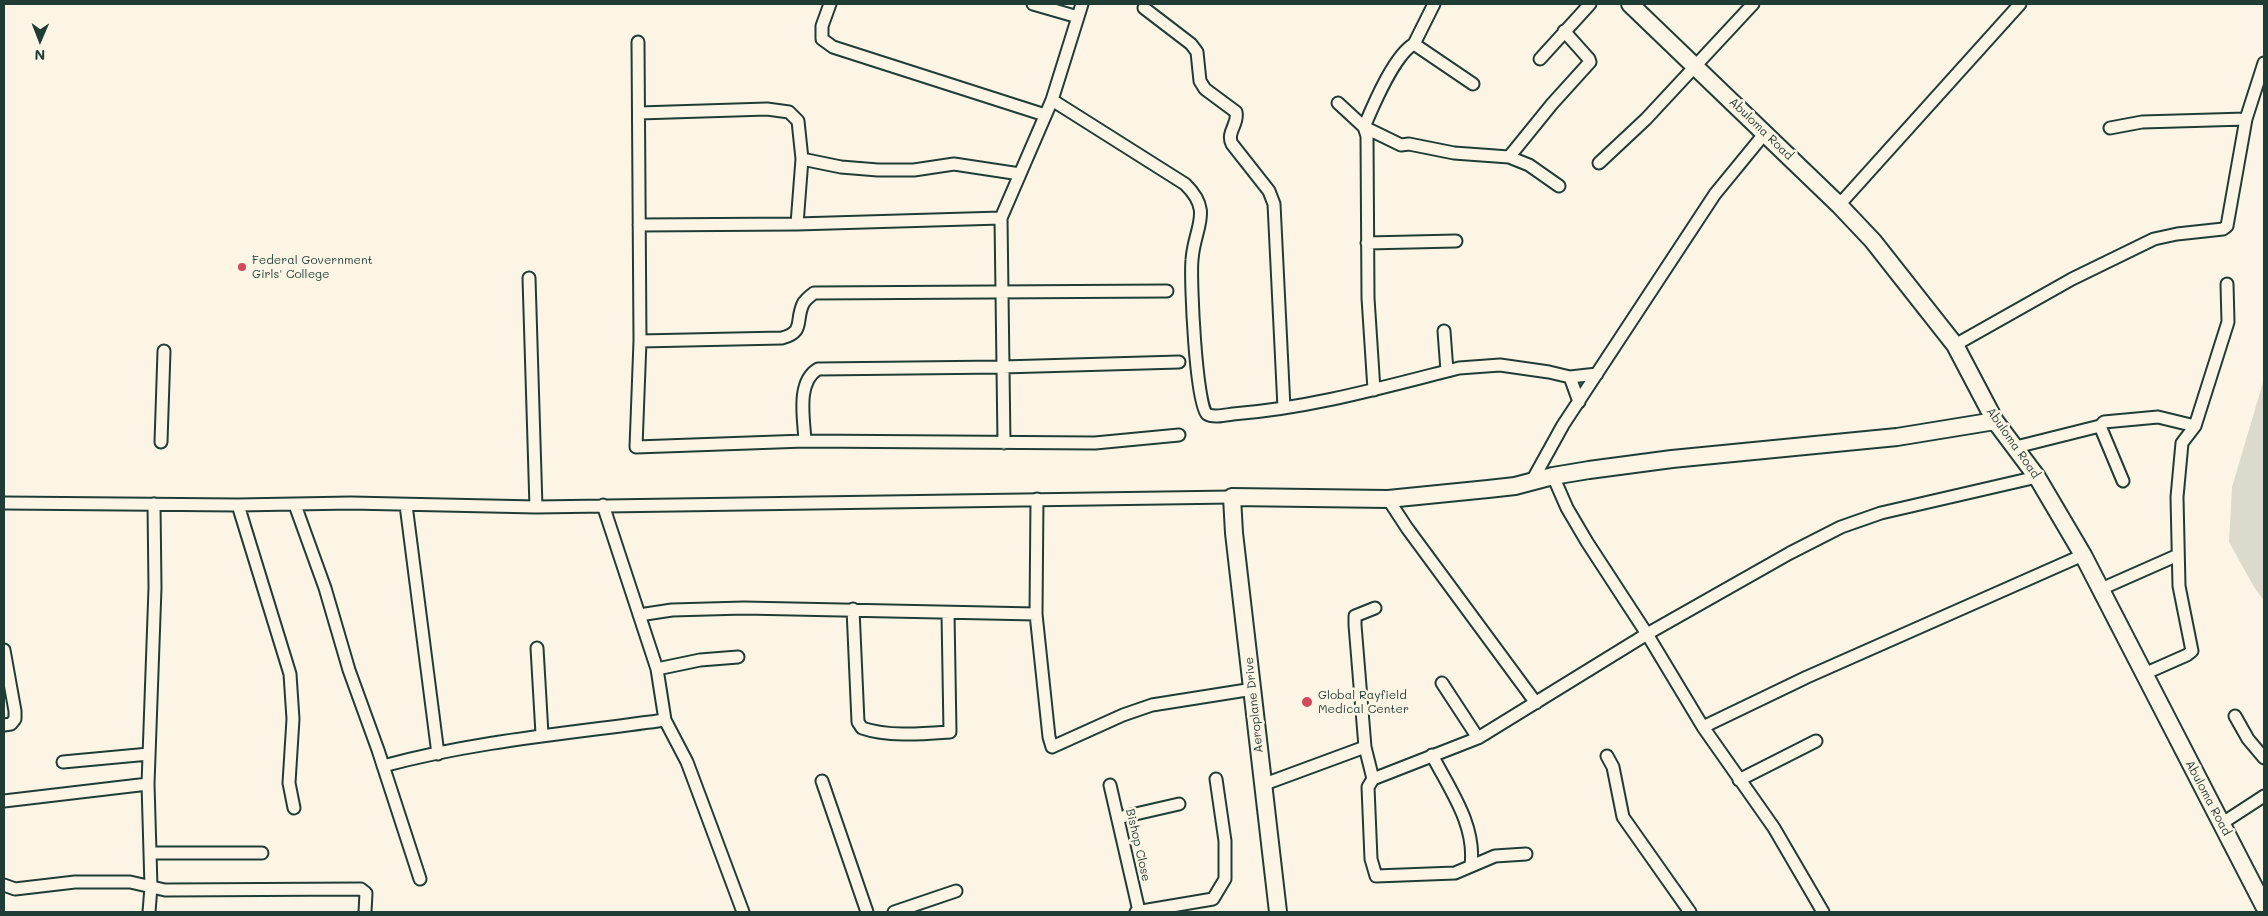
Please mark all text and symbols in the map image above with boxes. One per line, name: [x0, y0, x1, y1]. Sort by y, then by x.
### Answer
north arrow: [15, 15, 65, 65]
text: N: [34, 46, 45, 65]
street label: Abuloma Road: [1726, 95, 1796, 163]
place label: Federal Government Girls' College: [252, 253, 373, 281]
marker: Federal Government Girls' College: [236, 261, 248, 273]
street label: Abuloma Road: [1983, 405, 2043, 481]
street label: Aeroplane Drive: [1242, 656, 1266, 754]
place label: Global Rayfield Medical Center: [1318, 688, 1409, 716]
marker: Global Rayfield Medical Center: [1300, 695, 1314, 709]
street label: Abuloma Road: [2182, 758, 2234, 838]
street label: Bishop Close: [1123, 807, 1153, 883]

